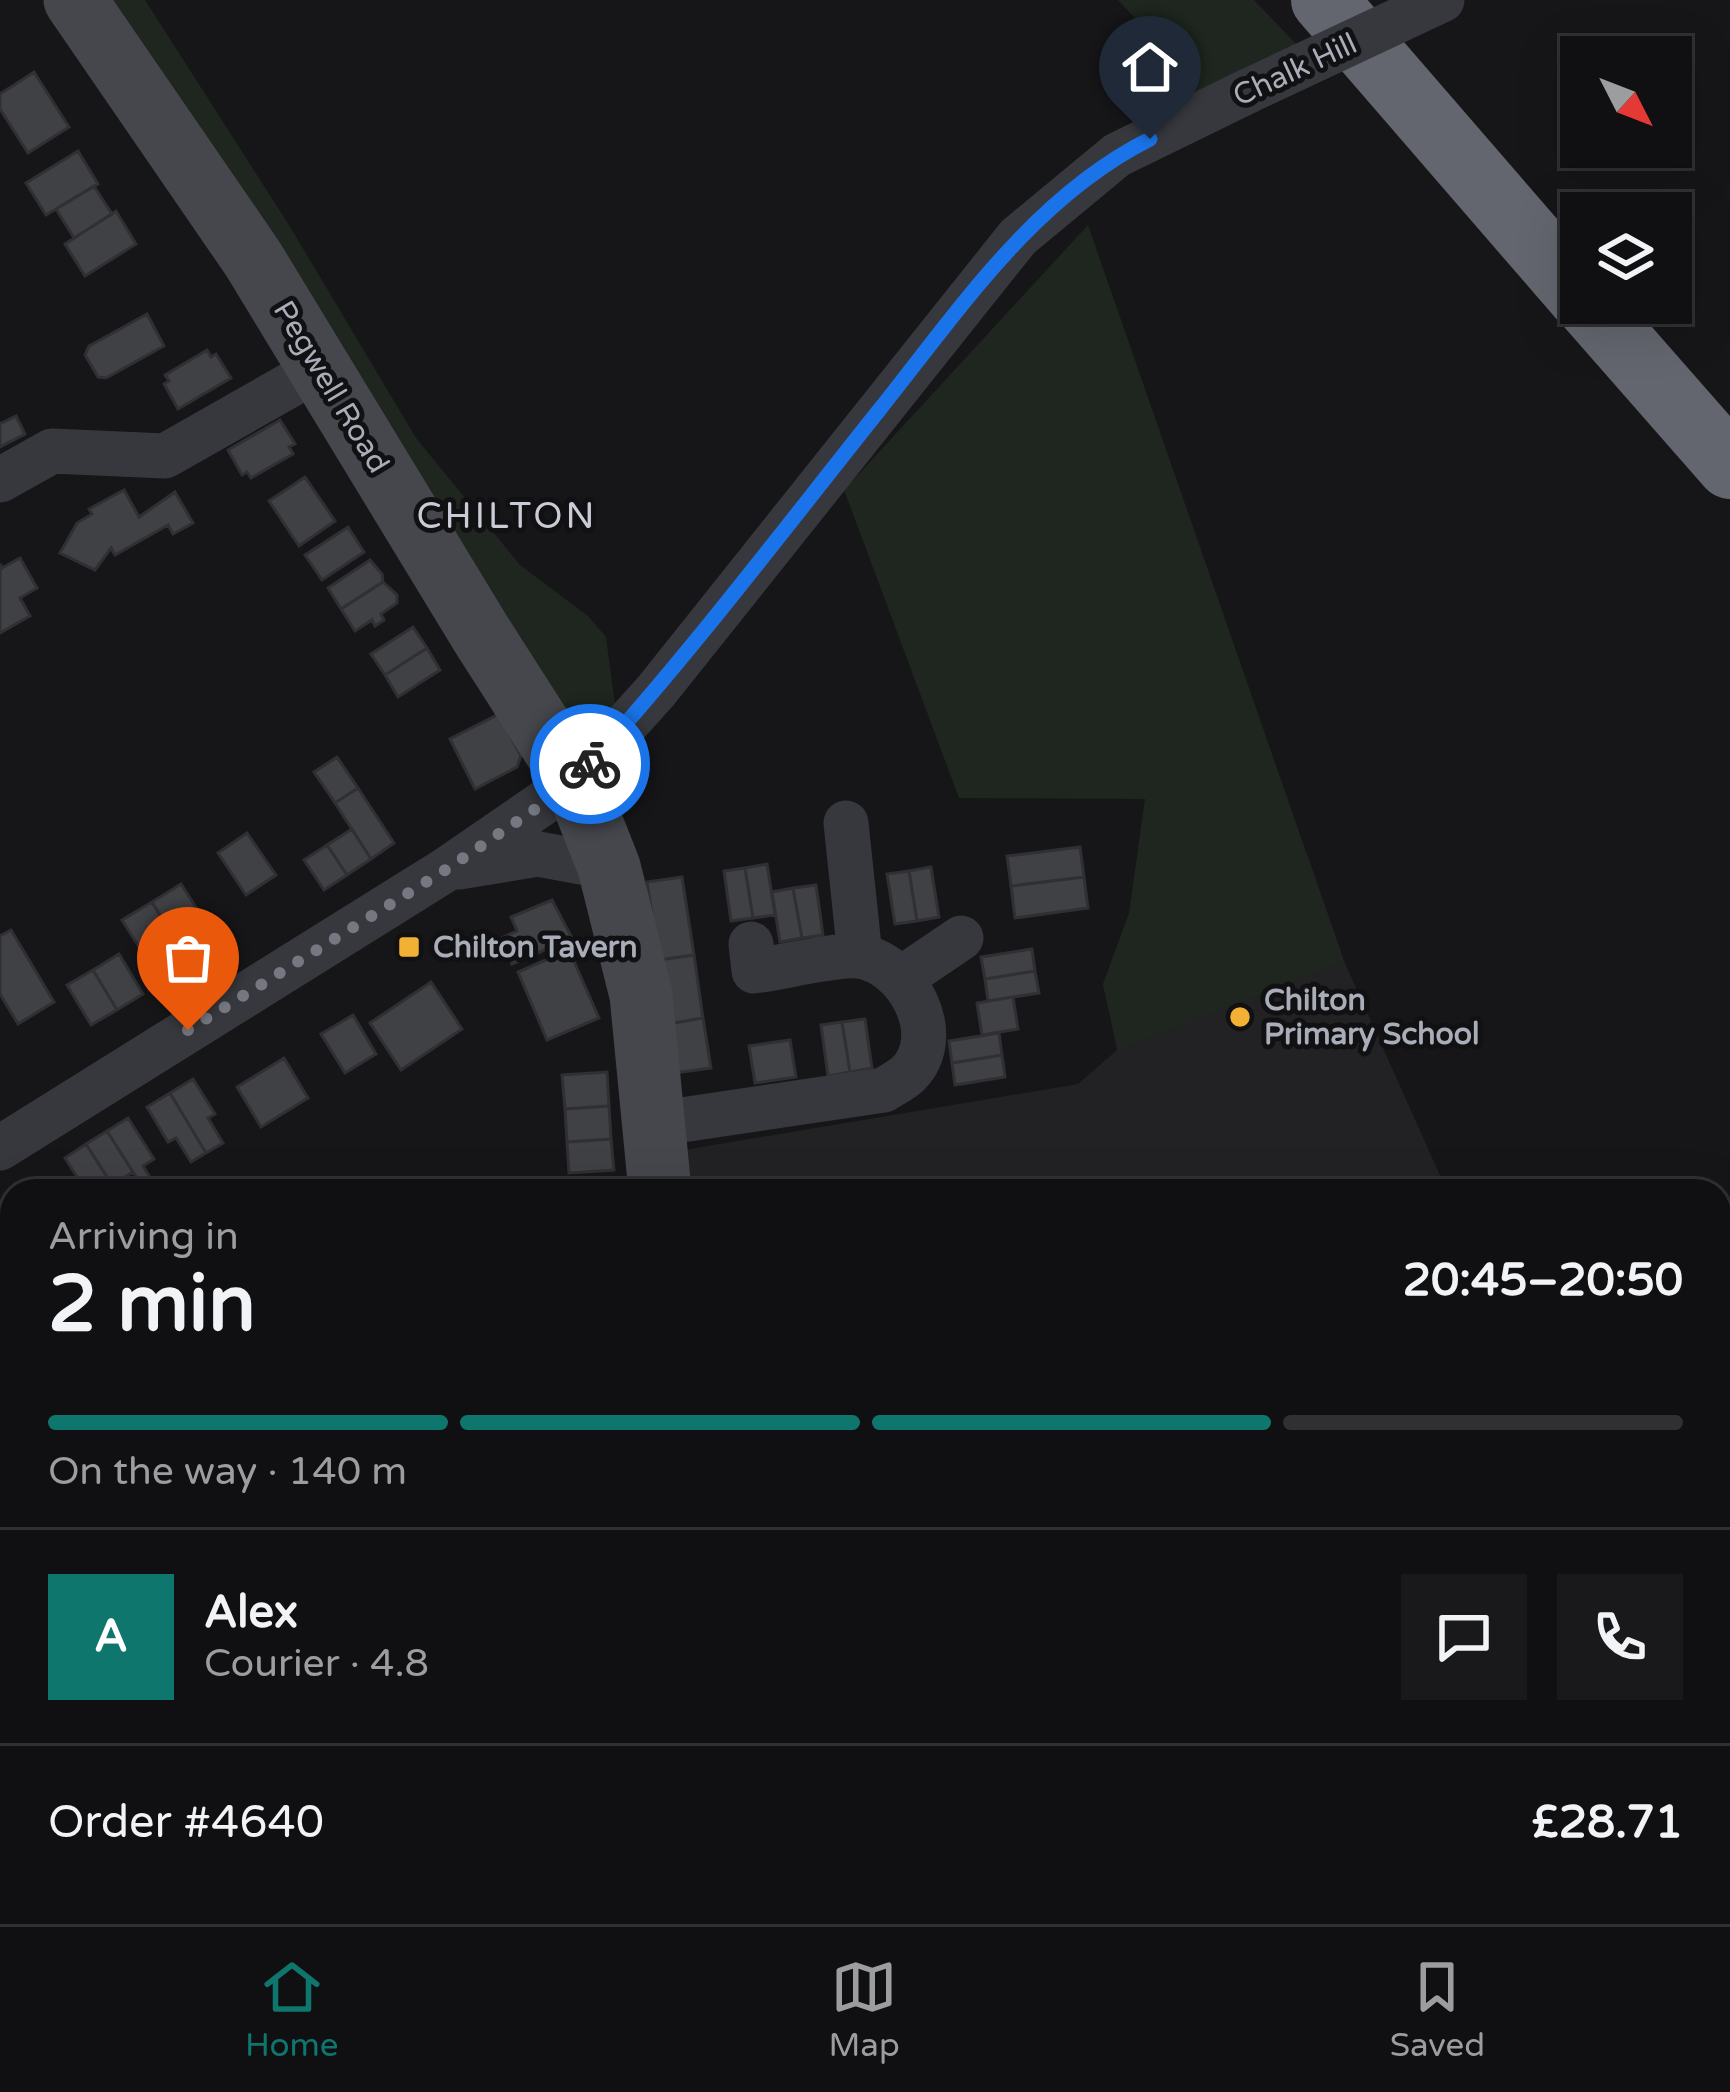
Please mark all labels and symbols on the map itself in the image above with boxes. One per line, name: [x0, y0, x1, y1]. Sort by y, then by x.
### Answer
pin: [1099, 16, 1201, 139]
street label: Chalk Hill: [1227, 25, 1363, 115]
north arrow: [1560, 36, 1692, 168]
street label: Pegwell Road: [265, 294, 397, 480]
district label: CHILTON: [417, 495, 597, 538]
courier: [530, 704, 650, 824]
pin: [137, 907, 239, 1030]
place label: Chilton Tavern: [433, 929, 638, 966]
marker: Chilton Tavern: [396, 934, 422, 960]
place label: Chilton Primary School: [1264, 982, 1479, 1053]
marker: Chilton Primary School: [1227, 1004, 1253, 1030]

